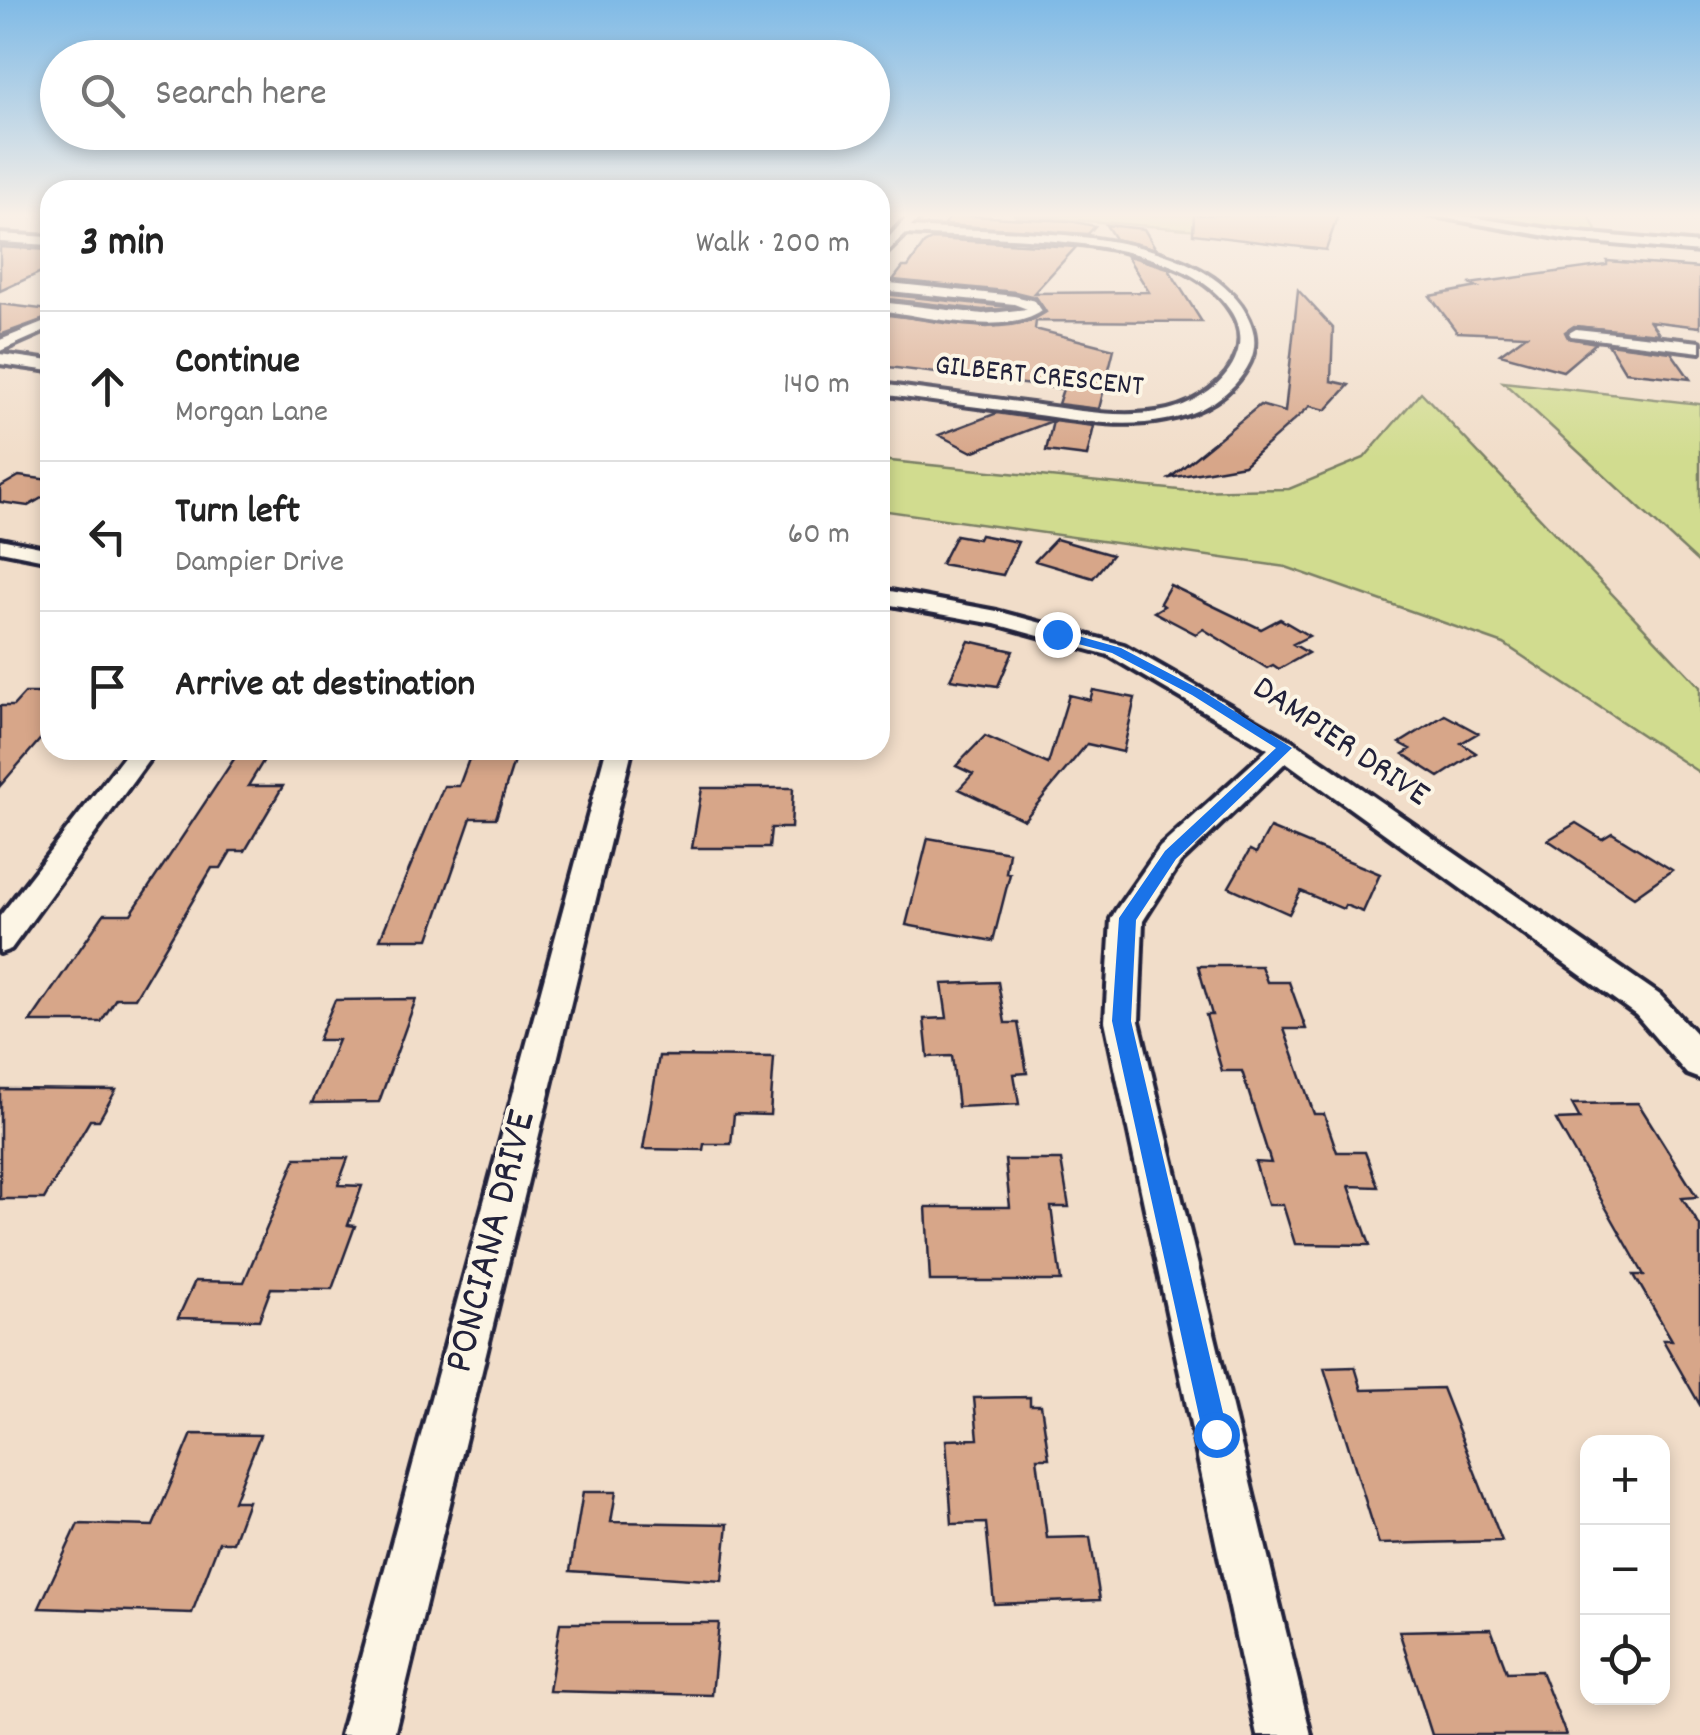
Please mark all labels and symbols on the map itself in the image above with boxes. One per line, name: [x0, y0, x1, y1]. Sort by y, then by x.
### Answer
street label: GILBERT CRESCENT: [933, 346, 1145, 410]
route end: [1035, 612, 1081, 658]
street label: DAMPIER DRIVE: [1241, 665, 1439, 821]
street label: PONCIANA DRIVE: [431, 1105, 555, 1379]
route start: [1194, 1412, 1240, 1458]

